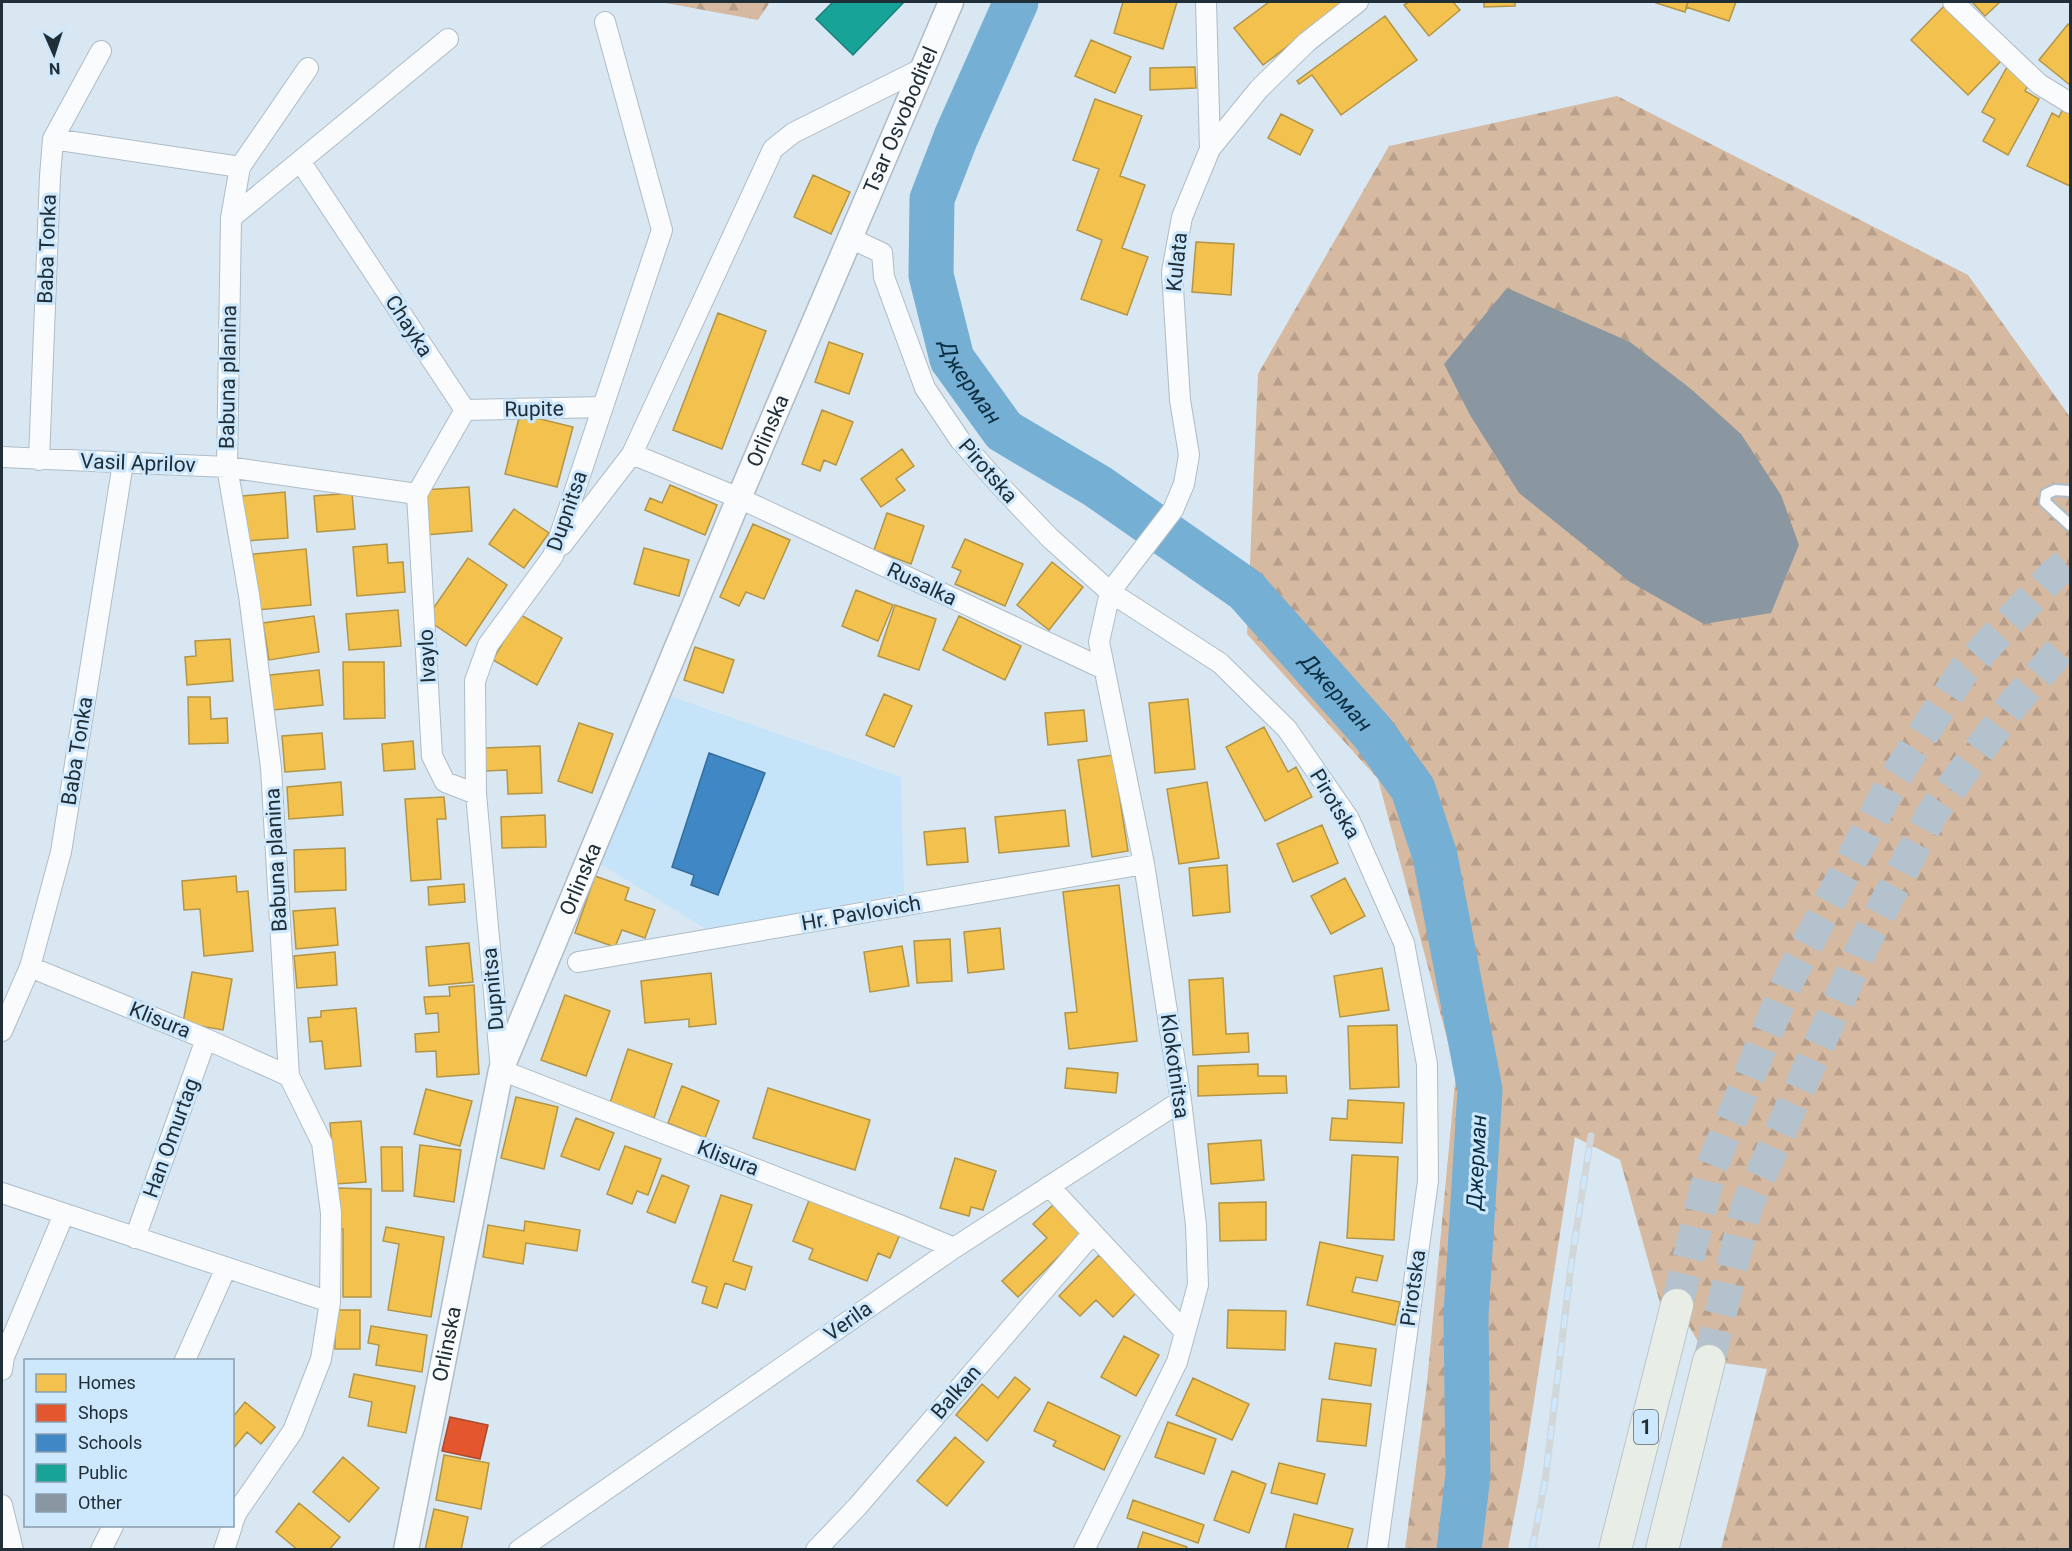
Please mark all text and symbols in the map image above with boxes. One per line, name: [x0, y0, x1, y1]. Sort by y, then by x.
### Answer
north arrow: [24, 24, 84, 84]
street label: Tsar Osvoboditel: [859, 43, 943, 197]
text: N: [49, 59, 61, 78]
street label: Baba Tonka: [33, 194, 61, 304]
street label: Kulata: [1162, 231, 1192, 293]
street label: Chayka: [380, 291, 438, 361]
street label: Babuna planina: [215, 305, 241, 449]
water label: Джерман: [934, 336, 1007, 429]
street label: Orlinska: [742, 391, 794, 471]
street label: Rupite: [504, 396, 564, 422]
street label: Pirotska: [954, 434, 1022, 508]
street label: Vasil Aprilov: [80, 449, 196, 477]
street label: Dupnitsa: [542, 468, 592, 554]
street label: Rusalka: [883, 557, 961, 611]
street label: Ivaylo: [414, 628, 440, 684]
water label: Джерман: [1294, 647, 1377, 736]
street label: Baba Tonka: [57, 695, 97, 807]
street label: Pirotska: [1305, 765, 1365, 843]
street label: Babuna planina: [260, 787, 292, 933]
street label: Orlinska: [555, 839, 606, 919]
street label: Hr. Pavlovich: [799, 891, 923, 935]
street label: Dupnitsa: [477, 947, 509, 1031]
street label: Klisura: [126, 997, 194, 1043]
street label: Klokotnitsa: [1156, 1012, 1194, 1120]
street label: Han Omurtag: [138, 1075, 204, 1201]
water label: Джерман: [1461, 1114, 1491, 1212]
street label: Klisura: [694, 1135, 762, 1181]
street label: Pirotska: [1396, 1248, 1430, 1328]
street label: Verila: [819, 1296, 877, 1346]
street label: Orlinska: [428, 1304, 466, 1384]
legend: [24, 1359, 234, 1527]
street label: Balkan: [926, 1360, 986, 1424]
text: Homes: [78, 1372, 136, 1393]
text: Shops: [78, 1402, 128, 1423]
road number: 1: [1634, 1410, 1658, 1444]
text: Schools: [78, 1432, 142, 1453]
text: Public: [78, 1462, 128, 1483]
text: Other: [78, 1492, 122, 1513]

